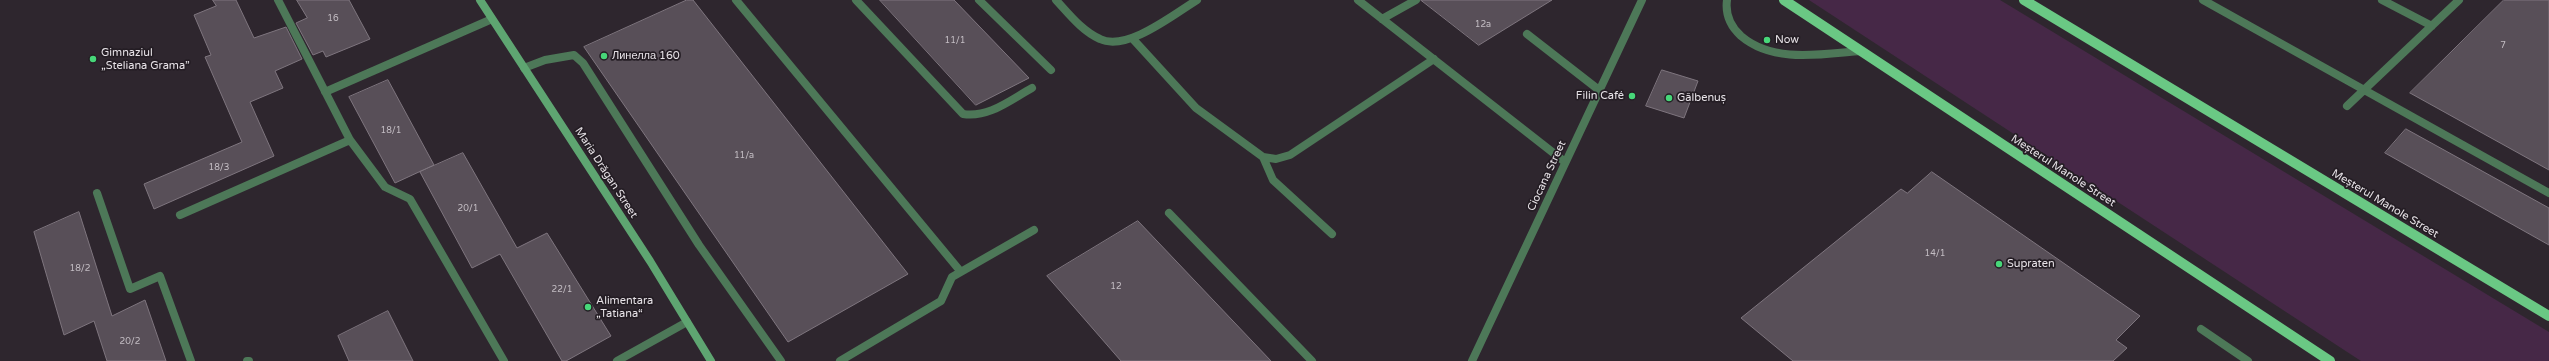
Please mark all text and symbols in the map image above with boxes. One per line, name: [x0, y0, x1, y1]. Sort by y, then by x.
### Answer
house number: 16: [327, 14, 339, 24]
house number: 12a: [1475, 20, 1491, 30]
place label: Now: [1775, 33, 1799, 47]
marker: Now: [1762, 35, 1772, 45]
house number: 11/1: [945, 36, 965, 46]
house number: 7: [2500, 41, 2506, 51]
place label: Gimnaziul „Steliana Grama”: [101, 46, 190, 72]
place label: Линелла 160: [612, 49, 680, 63]
marker: Линелла 160: [599, 51, 609, 61]
marker: Gimnaziul „Steliana Grama”: [88, 54, 98, 64]
place label: Filin Café: [1576, 89, 1624, 103]
marker: Filin Café: [1627, 91, 1637, 101]
place label: Gălbenuș: [1677, 91, 1726, 105]
marker: Gălbenuș: [1664, 93, 1674, 103]
street label: Maria Drăgan Street: [572, 125, 640, 221]
house number: 18/1: [381, 126, 401, 136]
street label: Meșterul Manole Street: [2008, 132, 2118, 210]
street label: Ciocana Street: [1525, 139, 1569, 213]
house number: 11/a: [734, 151, 754, 161]
house number: 18/3: [209, 163, 229, 173]
street label: Meșterul Manole Street: [2329, 167, 2441, 241]
house number: 20/1: [458, 204, 478, 214]
house number: 14/1: [1925, 249, 1945, 259]
place label: Supraten: [2007, 257, 2055, 271]
marker: Supraten: [1994, 259, 2004, 269]
house number: 18/2: [70, 264, 90, 274]
house number: 12: [1110, 282, 1122, 292]
house number: 22/1: [552, 285, 572, 295]
place label: Alimentara „Tatiana“: [596, 294, 653, 320]
marker: Alimentara „Tatiana“: [583, 302, 593, 312]
house number: 20/2: [120, 337, 140, 347]

